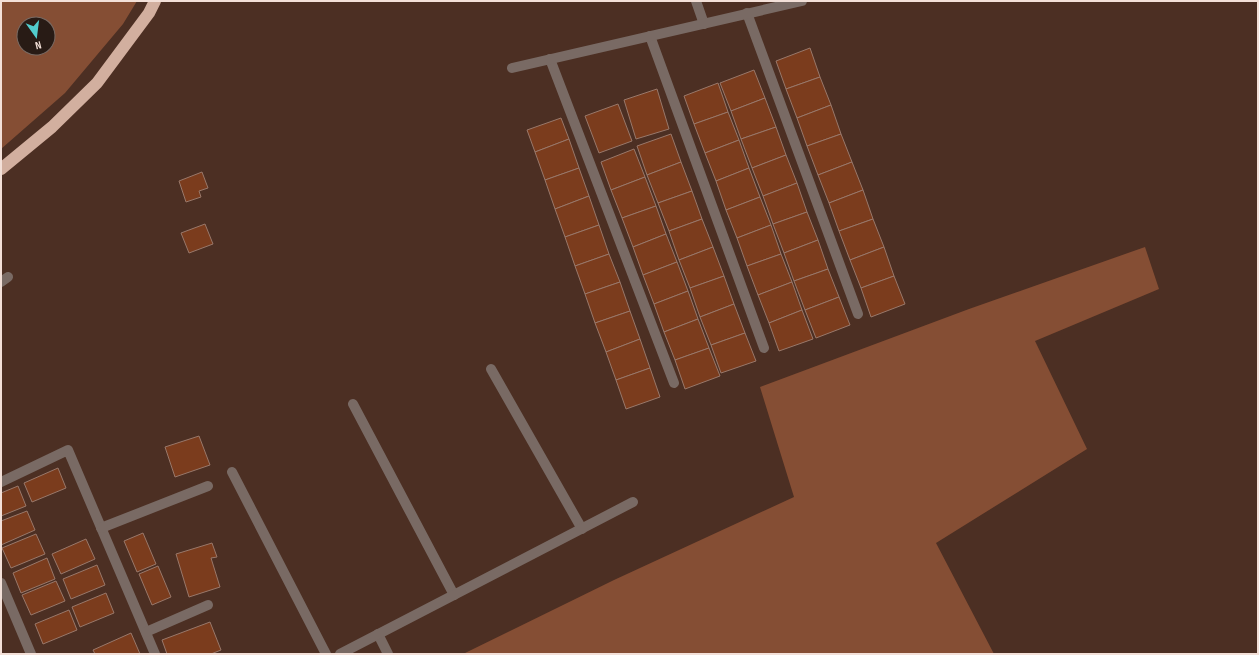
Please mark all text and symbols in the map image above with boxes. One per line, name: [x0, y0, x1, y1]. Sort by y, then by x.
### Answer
north arrow: [16, 16, 56, 56]
text: N: [34, 38, 43, 52]

